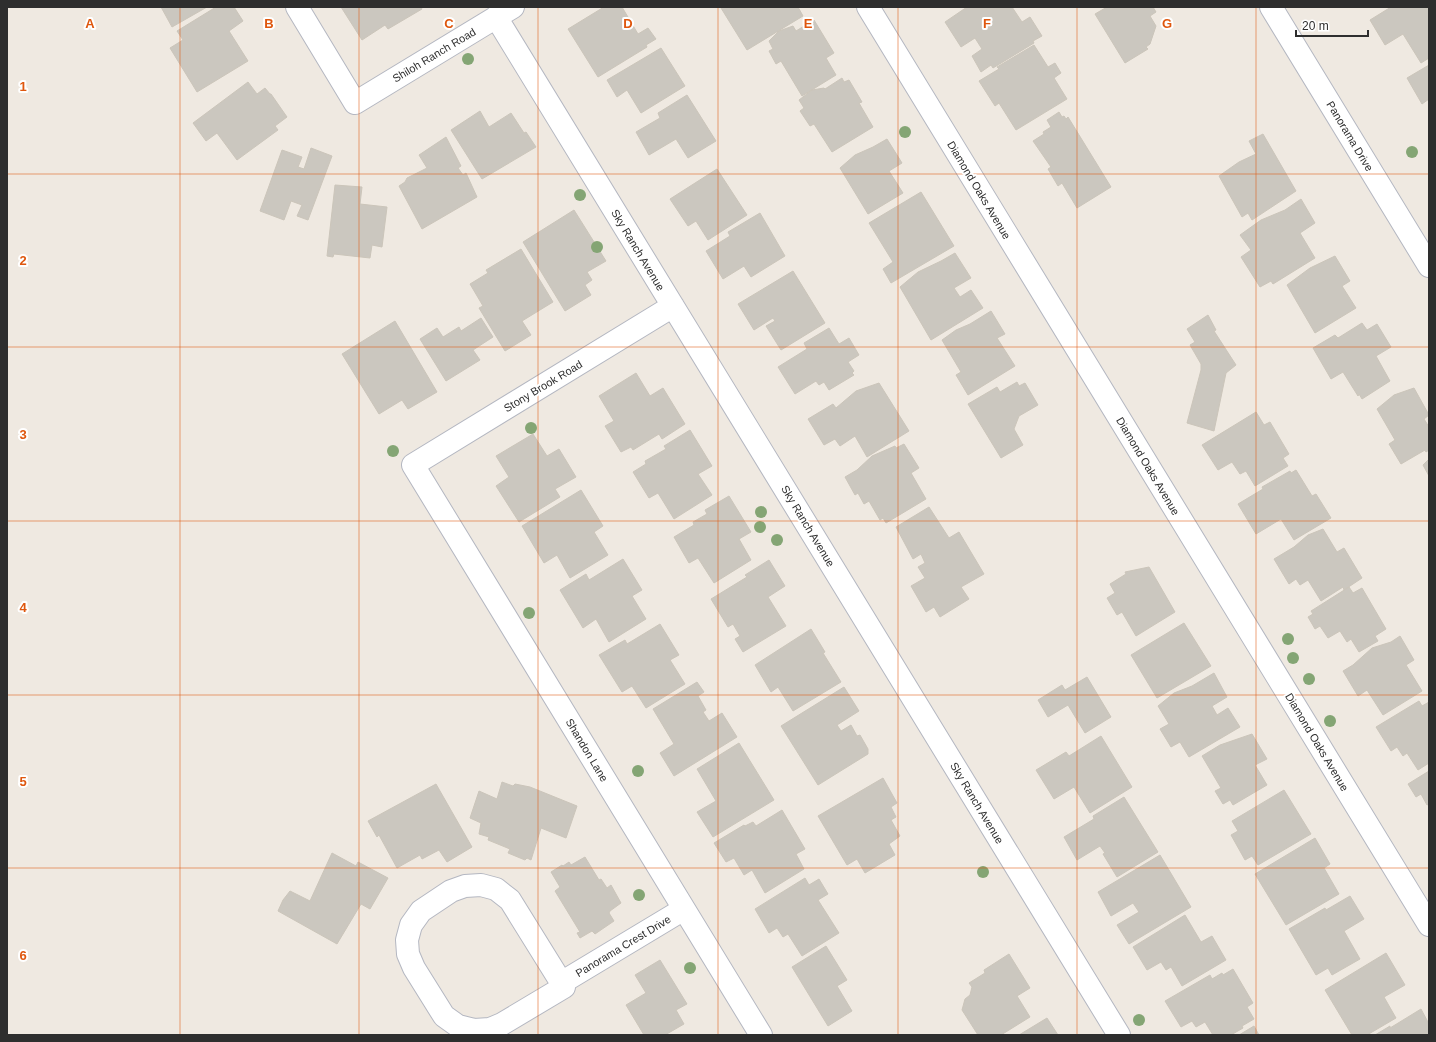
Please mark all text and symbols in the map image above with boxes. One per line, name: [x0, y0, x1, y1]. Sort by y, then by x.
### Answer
scale bar: [1296, 12, 1368, 38]
text: A: [85, 16, 95, 31]
text: B: [264, 16, 274, 31]
text: C: [444, 16, 454, 31]
text: D: [623, 16, 633, 31]
text: E: [804, 16, 813, 31]
text: F: [983, 16, 991, 31]
text: G: [1162, 16, 1172, 31]
text: 20 m: [1302, 19, 1329, 33]
street label: Shiloh Ranch Road: [390, 25, 478, 85]
text: 1: [19, 79, 27, 94]
street label: Panorama Drive: [1324, 99, 1376, 173]
street label: Diamond Oaks Avenue: [945, 139, 1013, 241]
street label: Sky Ranch Avenue: [609, 207, 667, 293]
text: 2: [19, 253, 27, 268]
street label: Stony Brook Road: [502, 358, 584, 414]
street label: Diamond Oaks Avenue: [1114, 415, 1182, 517]
text: 3: [19, 427, 27, 442]
street label: Sky Ranch Avenue: [779, 483, 837, 569]
text: 4: [19, 600, 27, 615]
street label: Diamond Oaks Avenue: [1283, 691, 1351, 793]
street label: Shandon Lane: [563, 716, 611, 784]
street label: Sky Ranch Avenue: [948, 760, 1006, 846]
text: 5: [19, 774, 27, 789]
street label: Panorama Crest Drive: [573, 913, 673, 979]
text: 6: [19, 948, 27, 963]

